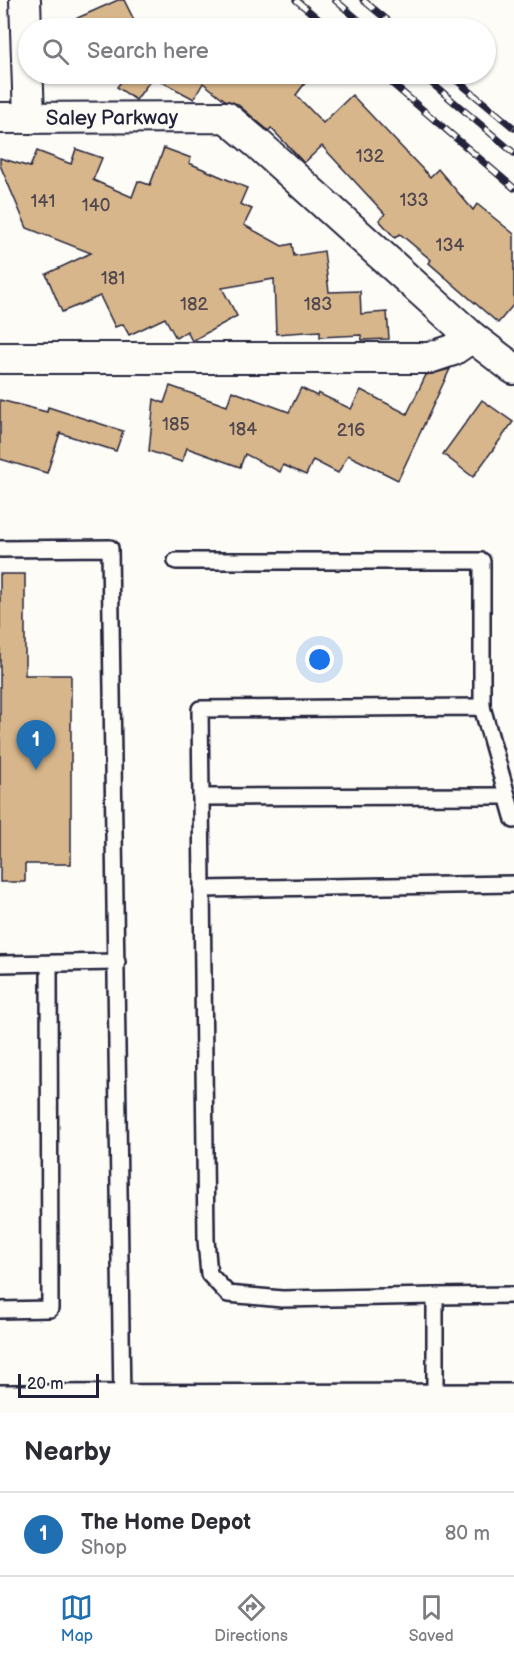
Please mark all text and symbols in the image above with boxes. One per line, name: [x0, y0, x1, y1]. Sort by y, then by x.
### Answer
search box: [18, 18, 496, 84]
icon: search: [39, 35, 72, 68]
text: Search here: [87, 38, 209, 65]
street label: Saley Parkway: [46, 105, 179, 131]
house number: 132: [356, 146, 385, 167]
house number: 133: [399, 190, 429, 211]
house number: 141: [31, 191, 55, 212]
house number: 140: [82, 195, 110, 216]
house number: 134: [435, 235, 465, 256]
house number: 181: [101, 268, 125, 289]
house number: 182: [180, 294, 208, 315]
house number: 183: [304, 294, 332, 315]
house number: 185: [162, 414, 190, 435]
house number: 184: [229, 419, 257, 440]
house number: 216: [337, 420, 365, 441]
your location: [305, 645, 334, 674]
pin: 1: [16, 720, 56, 770]
scale bar: [18, 1371, 99, 1398]
text: 20 m: [27, 1375, 63, 1394]
text: Nearby: [24, 1437, 111, 1468]
text: The Home Depot: [81, 1509, 251, 1536]
text: 1: [39, 1522, 48, 1546]
text: 80 m: [445, 1522, 490, 1546]
text: Shop: [81, 1536, 127, 1560]
tab: Map: [60, 1591, 93, 1646]
tab: Directions: [214, 1591, 288, 1646]
tab: Saved: [409, 1591, 454, 1646]

